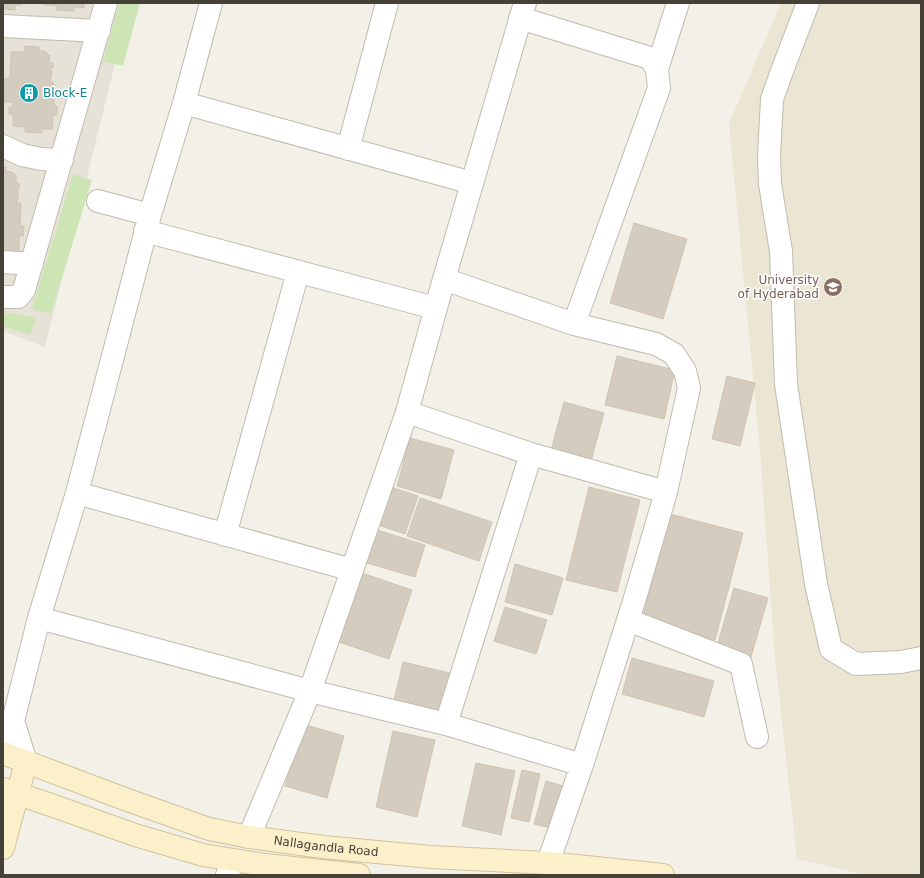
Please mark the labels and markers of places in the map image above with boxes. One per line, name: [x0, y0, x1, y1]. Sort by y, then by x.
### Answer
building icon: Block-E: [18, 82, 40, 104]
place label: Block-E: [43, 86, 87, 100]
place label: University of Hyderabad: [738, 273, 819, 301]
school or university icon: University of Hyderabad: [822, 276, 844, 298]

